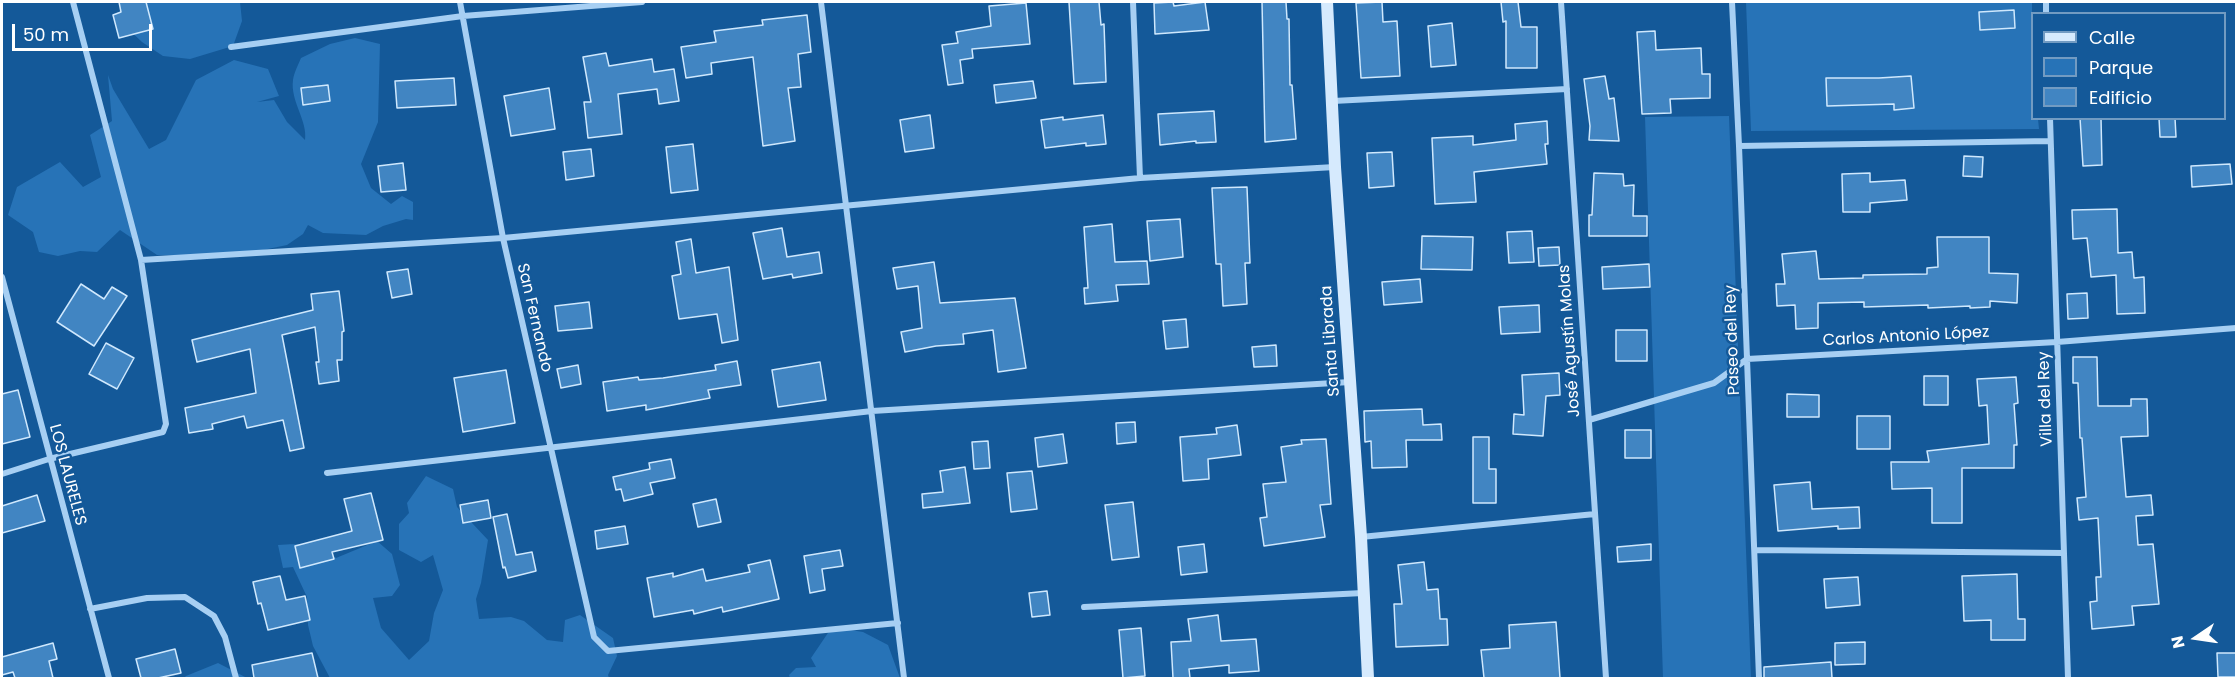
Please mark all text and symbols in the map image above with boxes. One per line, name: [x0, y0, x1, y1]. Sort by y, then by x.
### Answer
scale bar: [15, 12, 154, 50]
legend: [2031, 12, 2226, 120]
text: 50 m: [23, 22, 69, 47]
text: Calle: [2089, 25, 2135, 50]
text: Parque: [2089, 55, 2153, 80]
text: Edificio: [2089, 85, 2152, 110]
street label: San Fernando: [512, 262, 556, 374]
street label: José Agustín Molas: [1555, 264, 1585, 418]
street label: Paseo del Rey: [1721, 284, 1745, 396]
street label: Santa Librada: [1318, 285, 1344, 397]
street label: Carlos Antonio López: [1822, 323, 1990, 351]
street label: Villa del Rey: [2035, 351, 2057, 447]
street label: LOS LAURELES: [44, 422, 90, 528]
north arrow: [2166, 608, 2226, 668]
text: N: [2165, 634, 2191, 651]

